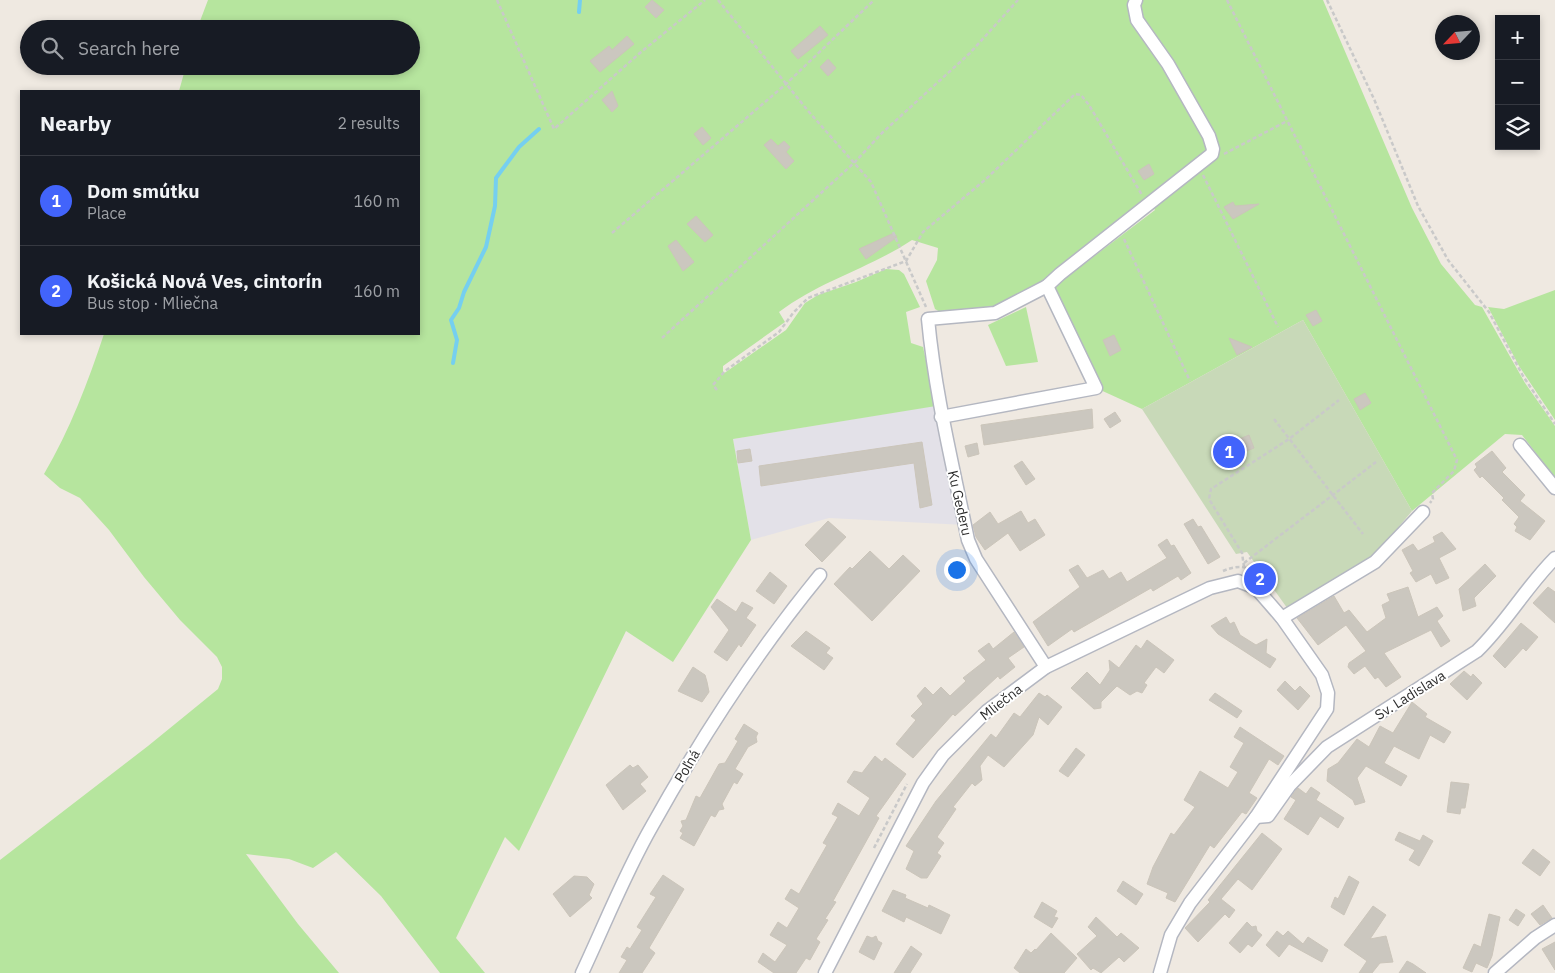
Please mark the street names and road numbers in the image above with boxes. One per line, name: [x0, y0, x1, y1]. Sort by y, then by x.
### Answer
street label: Ku Gederu: [944, 469, 976, 537]
street label: Sv. Ladislava: [1371, 666, 1449, 724]
street label: Mliečna: [976, 680, 1026, 724]
street label: Poľná: [670, 746, 704, 786]

